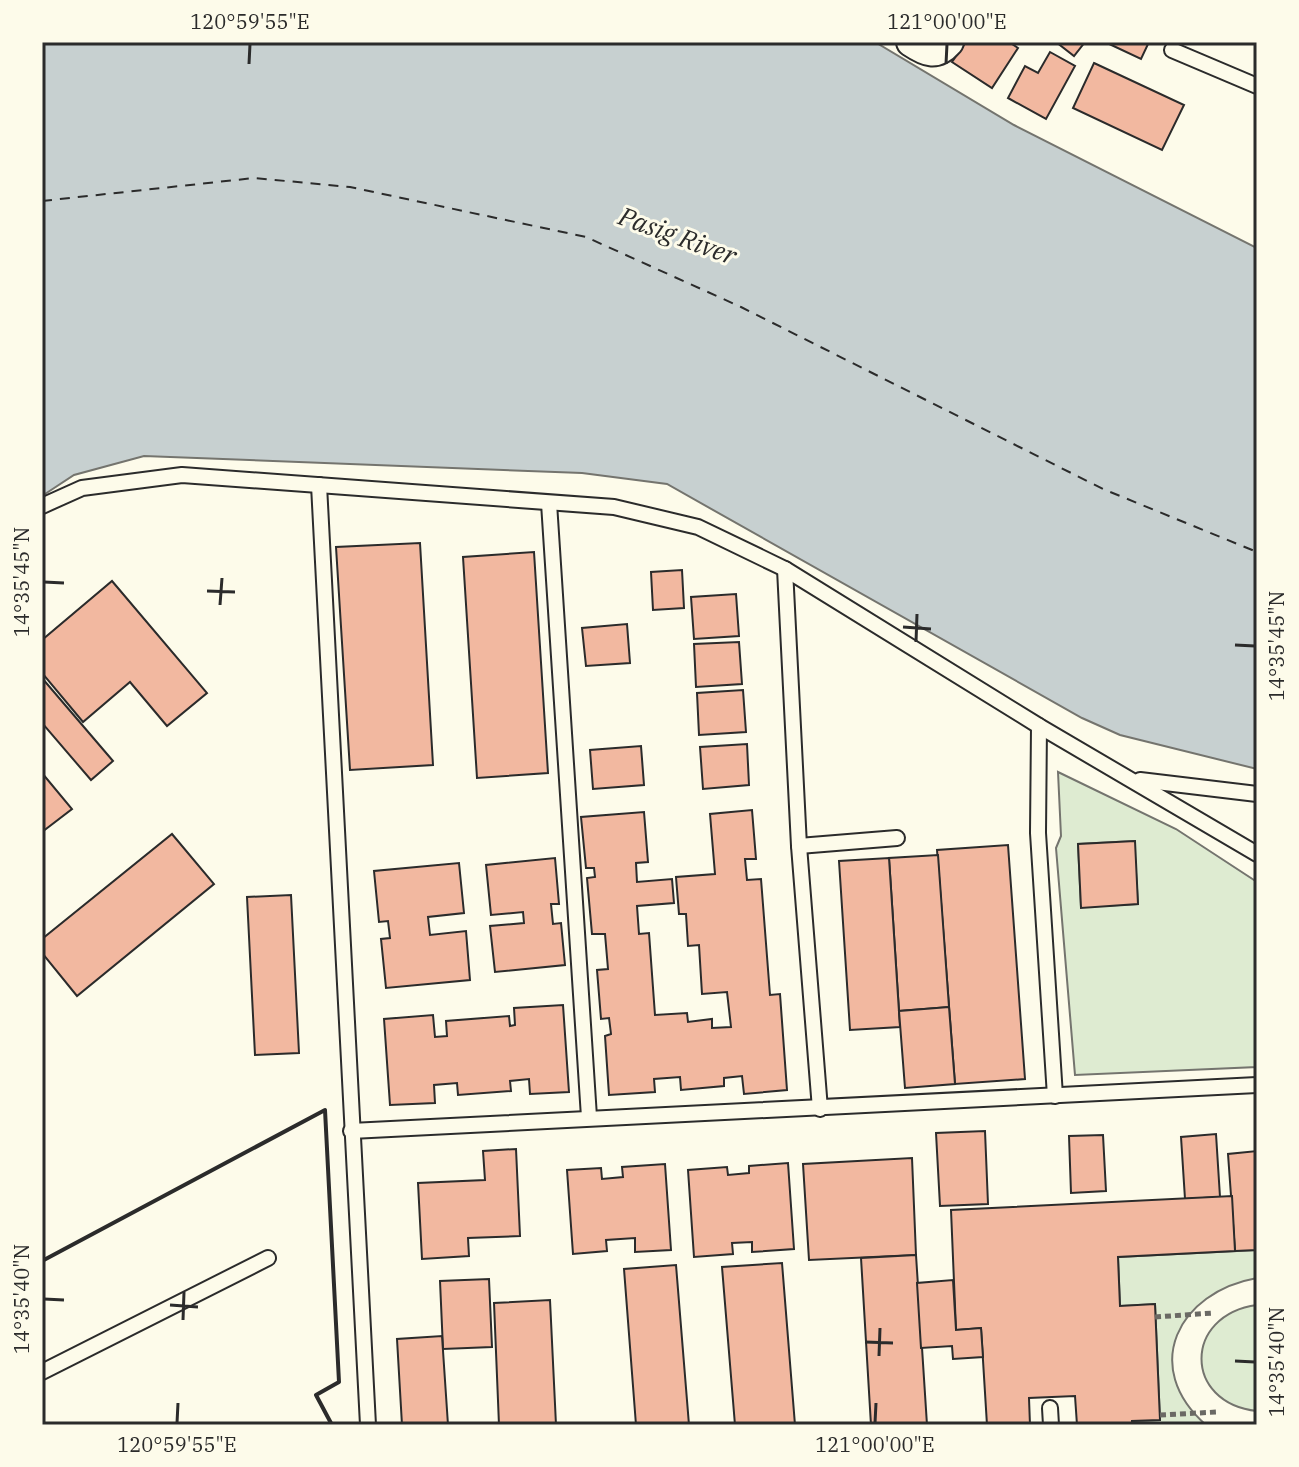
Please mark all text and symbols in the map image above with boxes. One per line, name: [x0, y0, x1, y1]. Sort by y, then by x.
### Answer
text: 120°59'55"E: [190, 8, 310, 35]
text: 121°00'00"E: [887, 8, 1007, 35]
water label: Pasig River: [614, 198, 742, 272]
text: 14°35'45"N: [8, 527, 35, 637]
text: 14°35'45"N: [1263, 591, 1290, 701]
text: 14°35'40"N: [8, 1244, 35, 1354]
text: 14°35'40"N: [1263, 1307, 1290, 1417]
text: 120°59'55"E: [117, 1431, 237, 1458]
text: 121°00'00"E: [815, 1431, 935, 1458]

